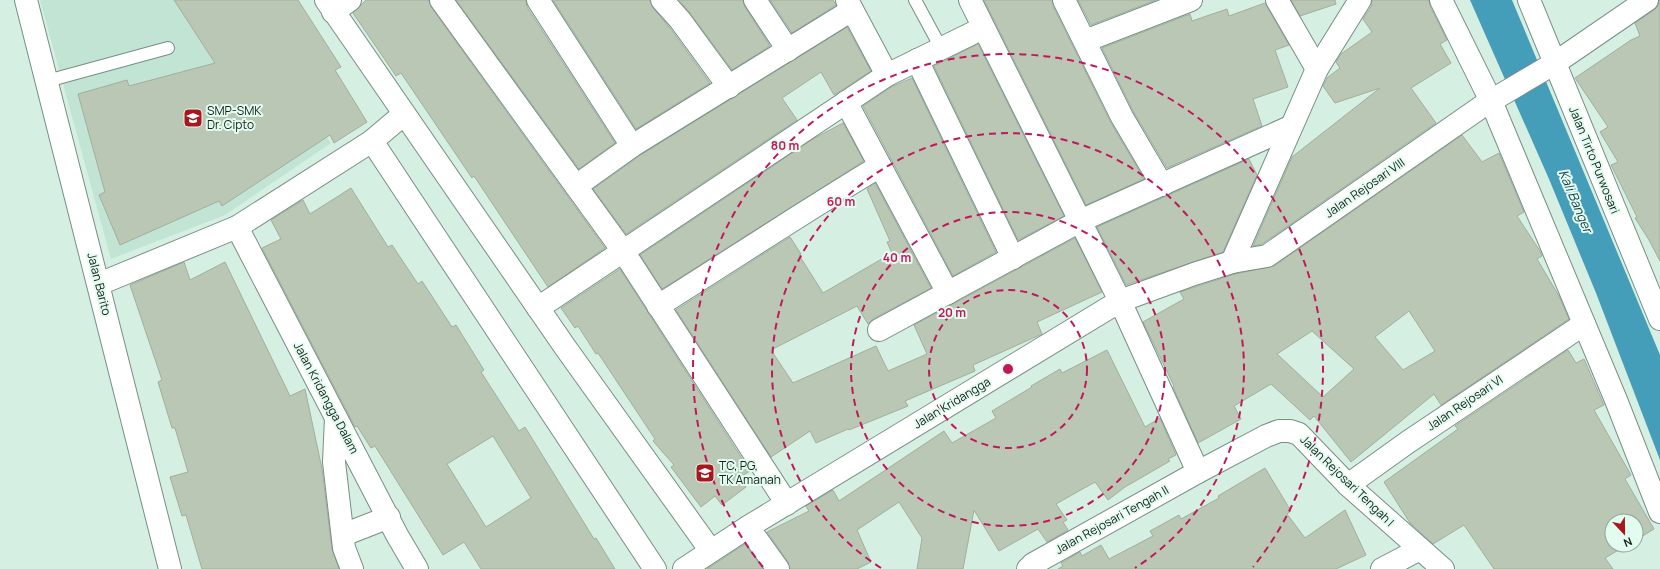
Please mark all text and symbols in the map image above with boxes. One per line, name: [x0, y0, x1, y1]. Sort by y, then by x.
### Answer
place label: SMP-SMK Dr. Cipto: [207, 102, 262, 133]
street label: Jalan Tirto Purwosari: [1565, 104, 1624, 216]
school or university icon: SMP-SMK Dr. Cipto: [182, 107, 204, 129]
text: 80 m: [771, 137, 799, 154]
street label: Jalan Rejosari VIII: [1321, 154, 1408, 222]
water label: Kali Banger: [1555, 167, 1598, 237]
text: 60 m: [827, 193, 855, 210]
text: 40 m: [883, 249, 911, 266]
street label: Jalan Barito: [83, 251, 115, 317]
text: 20 m: [938, 304, 966, 321]
street label: Jalan Kridangga Dalam: [290, 339, 363, 457]
centre of rings: [1001, 362, 1015, 376]
street label: Jalan Rejosari VI: [1423, 371, 1506, 434]
street label: Jalan Kridangga: [910, 373, 994, 432]
street label: Jalan Rejosari Tengah I: [1297, 431, 1398, 530]
place label: TC, PG, TK Amanah: [719, 457, 781, 488]
school or university icon: TC, PG, TK Amanah: [694, 462, 716, 484]
street label: Jalan Rejosari Tengah II: [1052, 481, 1172, 558]
north arrow: [1604, 513, 1644, 553]
text: N: [1621, 534, 1634, 551]

